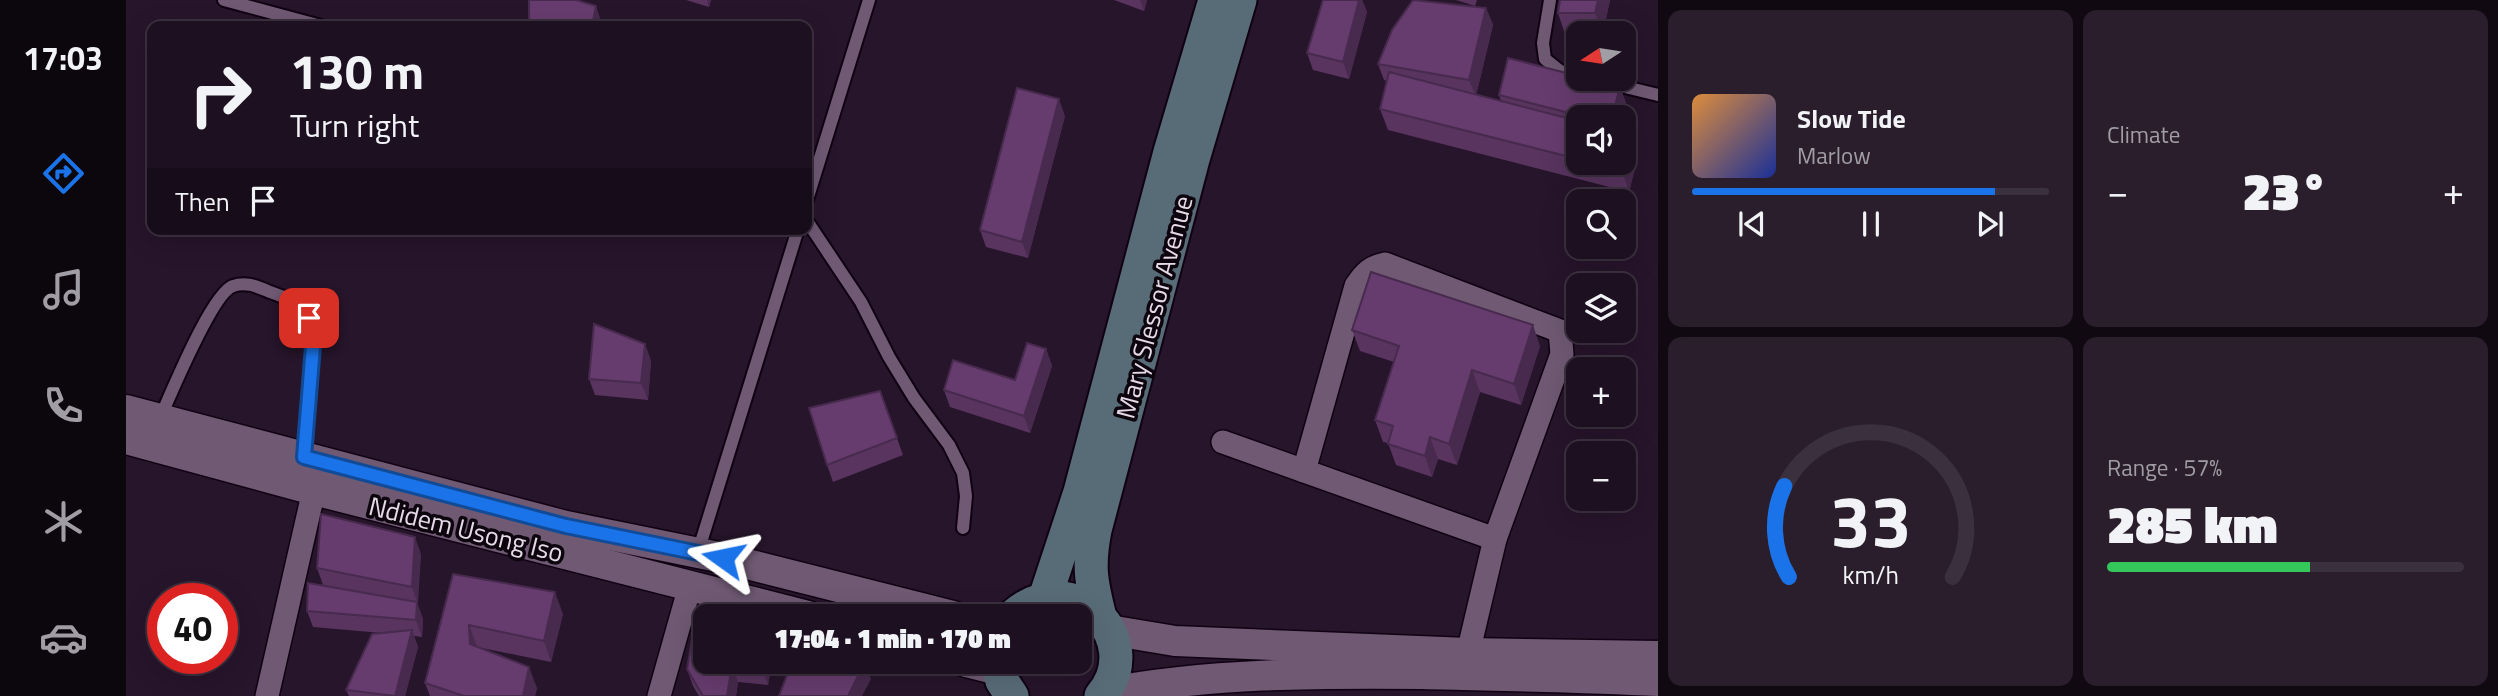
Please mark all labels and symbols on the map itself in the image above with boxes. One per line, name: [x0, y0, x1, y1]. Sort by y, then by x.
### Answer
north arrow: [1566, 21, 1636, 91]
street label: Mary Slessor Avenue: [1105, 191, 1203, 423]
pin: [279, 288, 339, 348]
street label: Ndidem Usong Iso: [365, 486, 567, 572]
position arrow: [686, 521, 760, 595]
speed limit sign: 40: [147, 583, 238, 674]

